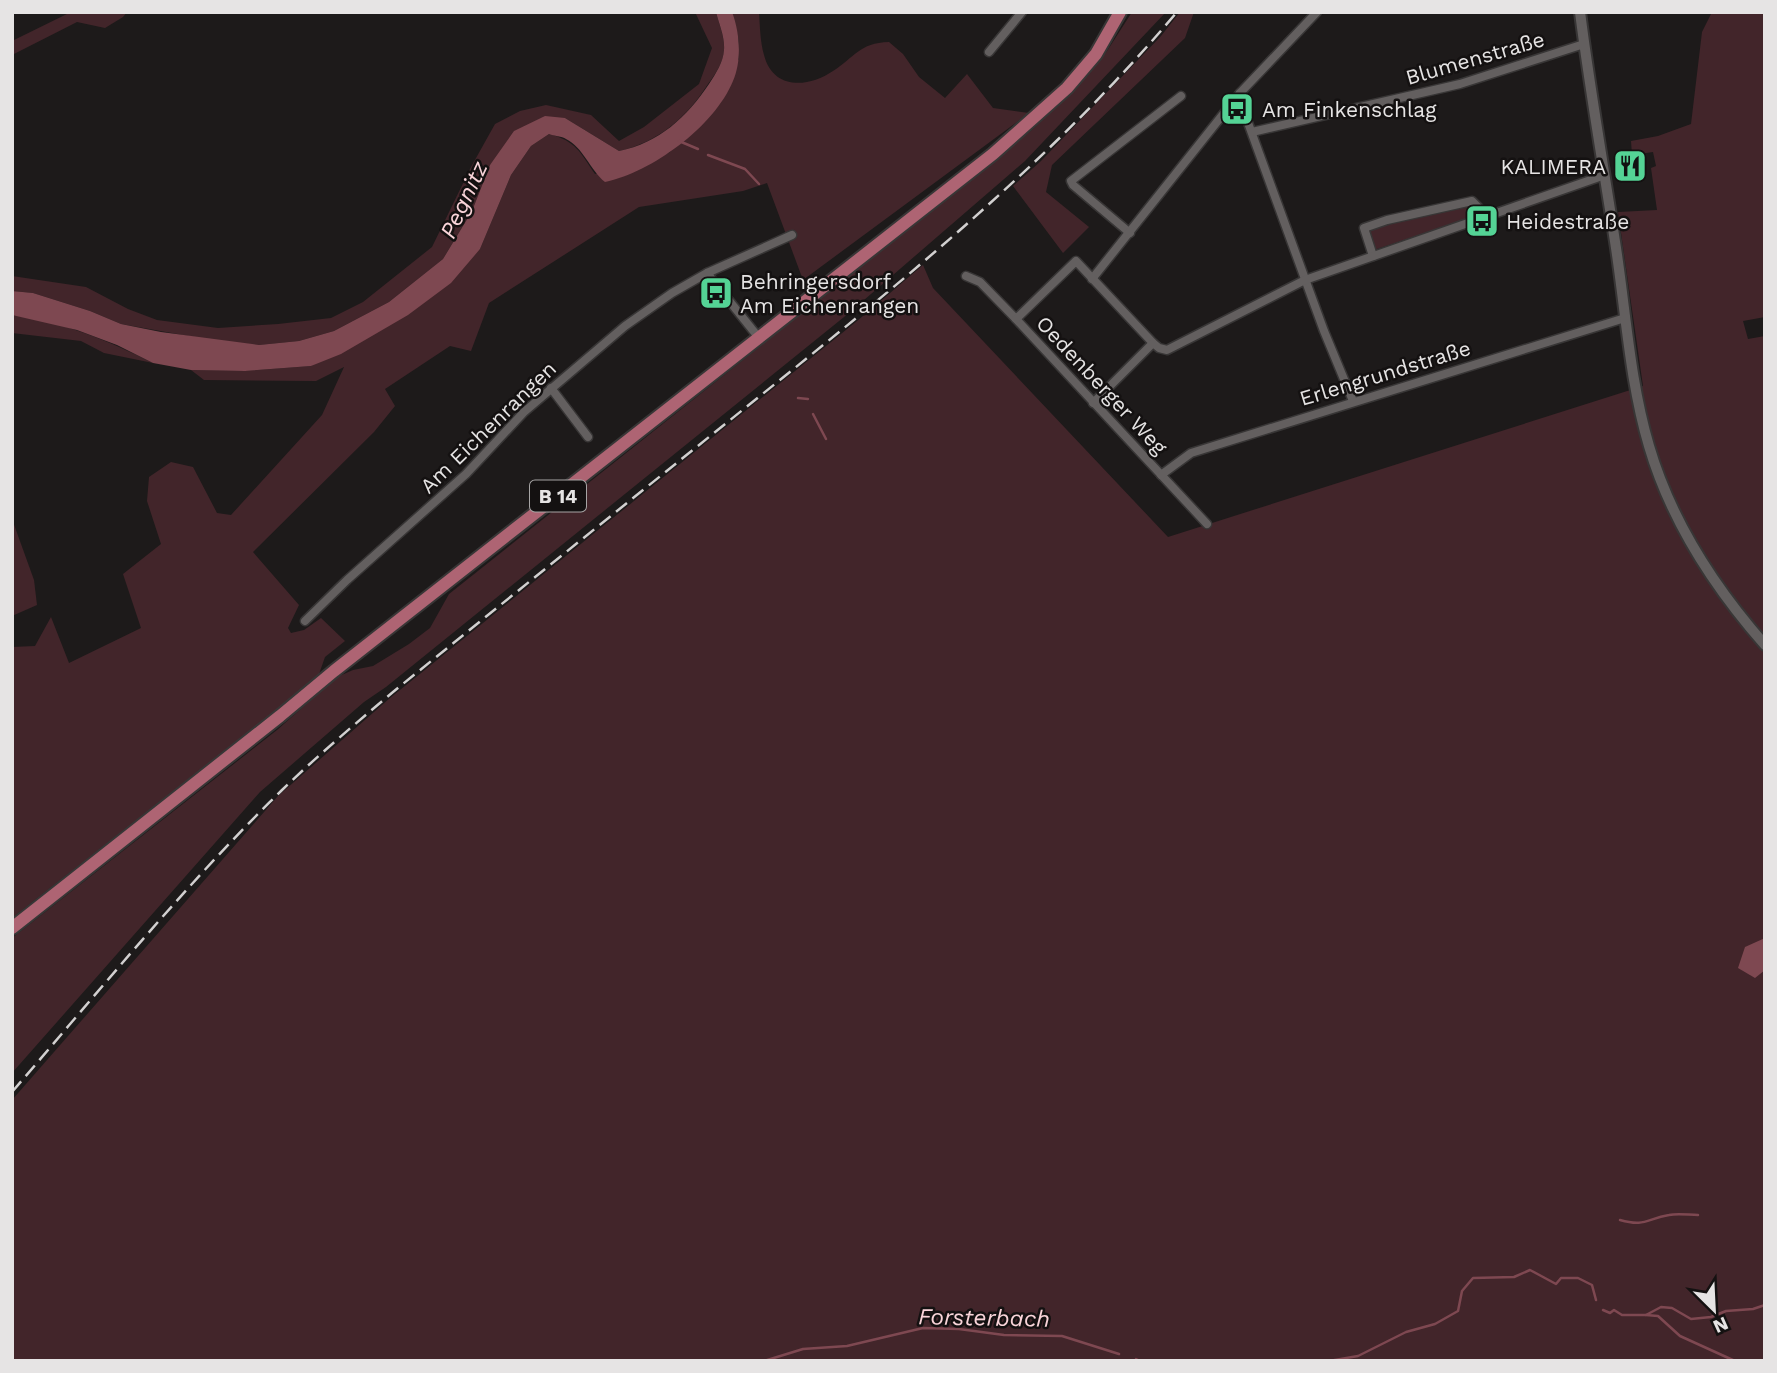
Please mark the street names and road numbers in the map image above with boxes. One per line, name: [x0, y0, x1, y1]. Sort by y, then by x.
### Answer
street label: Blumenstraße: [1403, 26, 1547, 90]
street label: Oedenberger Weg: [1031, 311, 1173, 460]
street label: Erlengrundstraße: [1296, 335, 1474, 411]
street label: Am Eichenrangen: [415, 356, 561, 498]
road number: B 14: [530, 481, 586, 512]

